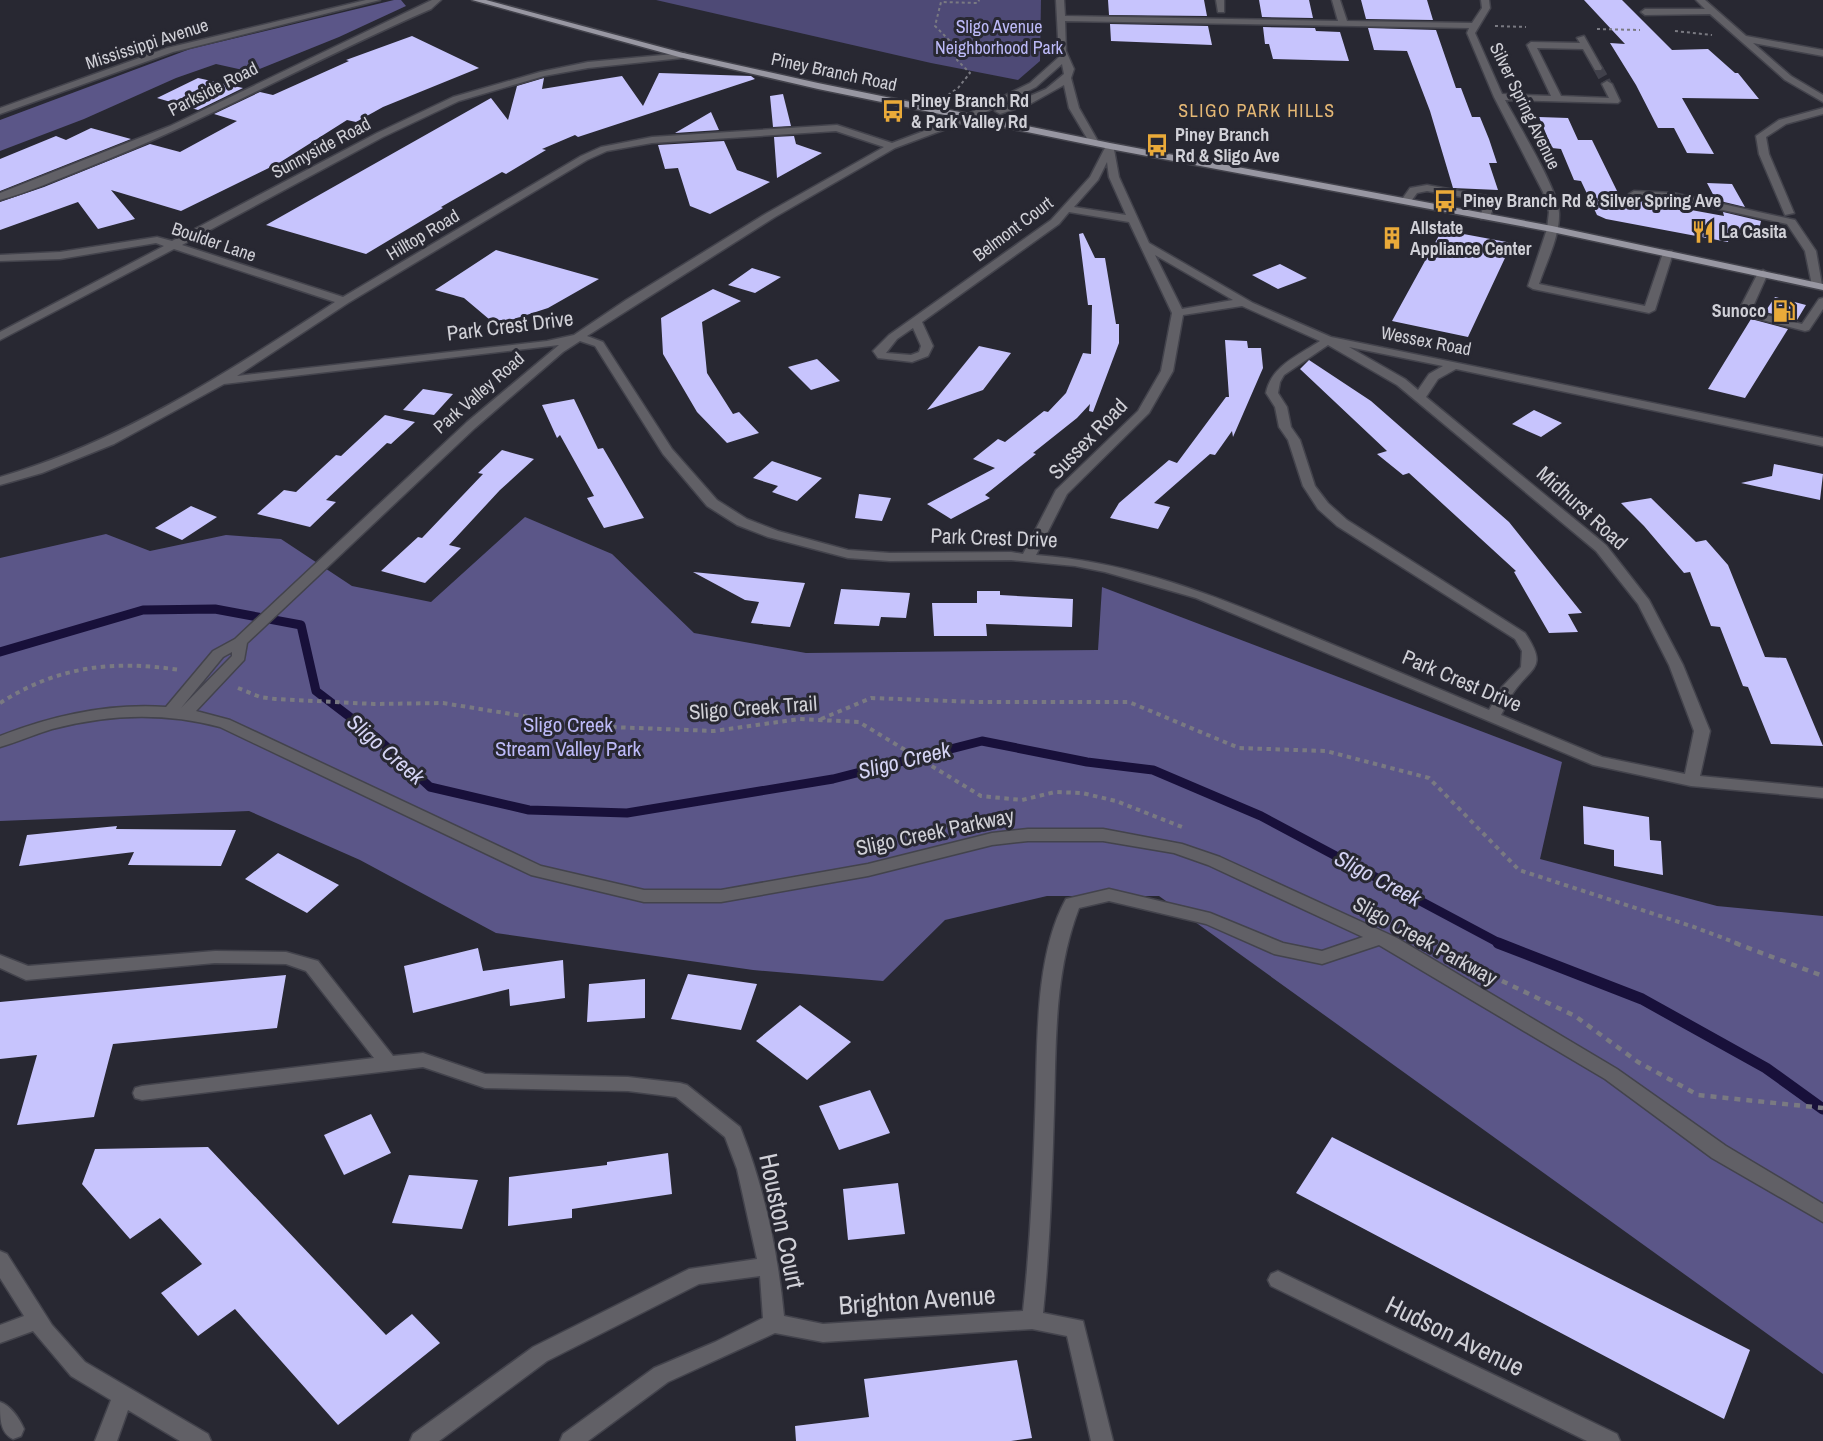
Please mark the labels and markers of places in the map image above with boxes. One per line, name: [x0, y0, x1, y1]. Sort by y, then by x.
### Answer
place label: Piney Branch Rd & Park Valley Rd: [911, 88, 1029, 134]
bus stop icon: Piney Branch Rd & Park Valley Rd: [880, 98, 906, 124]
place label: Piney Branch Rd & Sligo Ave: [1175, 122, 1280, 168]
bus stop icon: Piney Branch Rd & Sligo Ave: [1144, 132, 1170, 158]
bus stop icon: Piney Branch Rd & Silver Spring Ave: [1432, 188, 1458, 214]
place label: Piney Branch Rd & Silver Spring Ave: [1463, 188, 1721, 213]
place label: Allstate Appliance Center: [1410, 215, 1532, 261]
restaurant icon: La Casita: [1690, 219, 1716, 245]
place label: La Casita: [1721, 219, 1787, 244]
building icon: Allstate Appliance Center: [1379, 225, 1405, 251]
place label: Sunoco: [1712, 298, 1766, 323]
fuel station icon: Sunoco: [1771, 298, 1797, 324]

